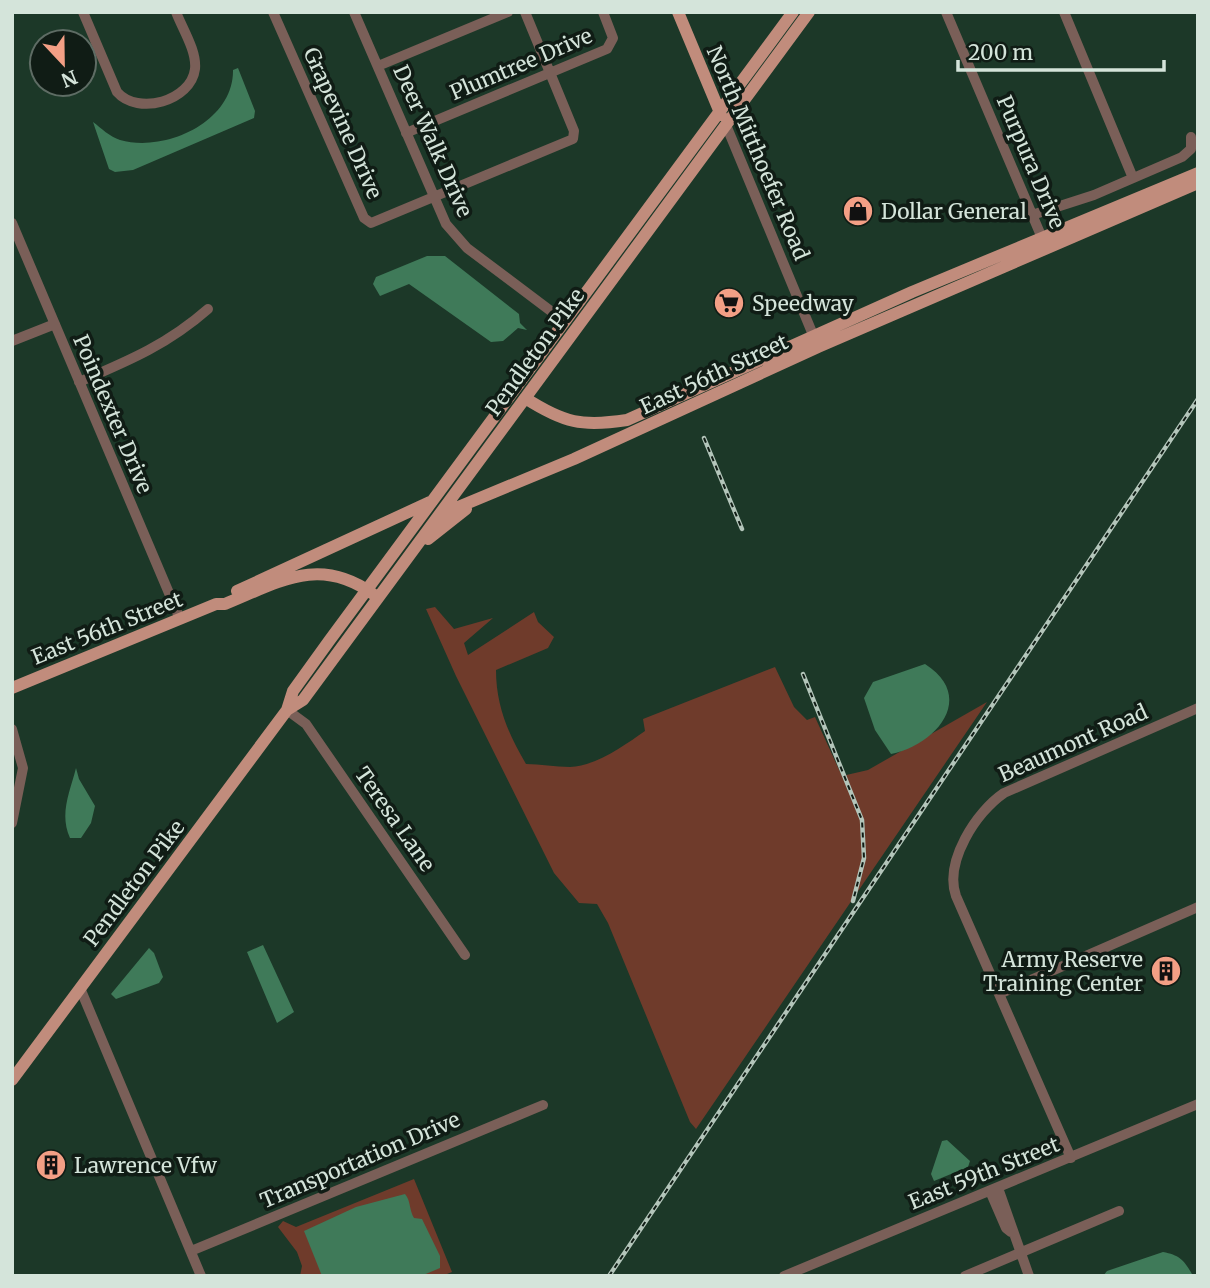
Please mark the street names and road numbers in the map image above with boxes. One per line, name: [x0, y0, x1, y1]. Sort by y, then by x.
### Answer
street label: Plumtree Drive: [446, 22, 596, 106]
street label: North Mitthoefer Road: [701, 42, 815, 264]
street label: Grapevine Drive: [298, 43, 388, 203]
street label: Deer Walk Drive: [387, 61, 479, 221]
street label: Purpura Drive: [991, 91, 1071, 233]
street label: Pendleton Pike: [480, 283, 590, 421]
street label: East 56th Street: [636, 328, 792, 420]
street label: Poindexter Drive: [67, 330, 159, 498]
street label: East 56th Street: [28, 585, 186, 671]
street label: Beaumont Road: [994, 698, 1152, 788]
street label: Teresa Lane: [349, 761, 441, 877]
street label: Pendleton Pike: [78, 814, 190, 952]
street label: Transportation Drive: [256, 1106, 464, 1214]
street label: East 59th Street: [905, 1130, 1063, 1216]

